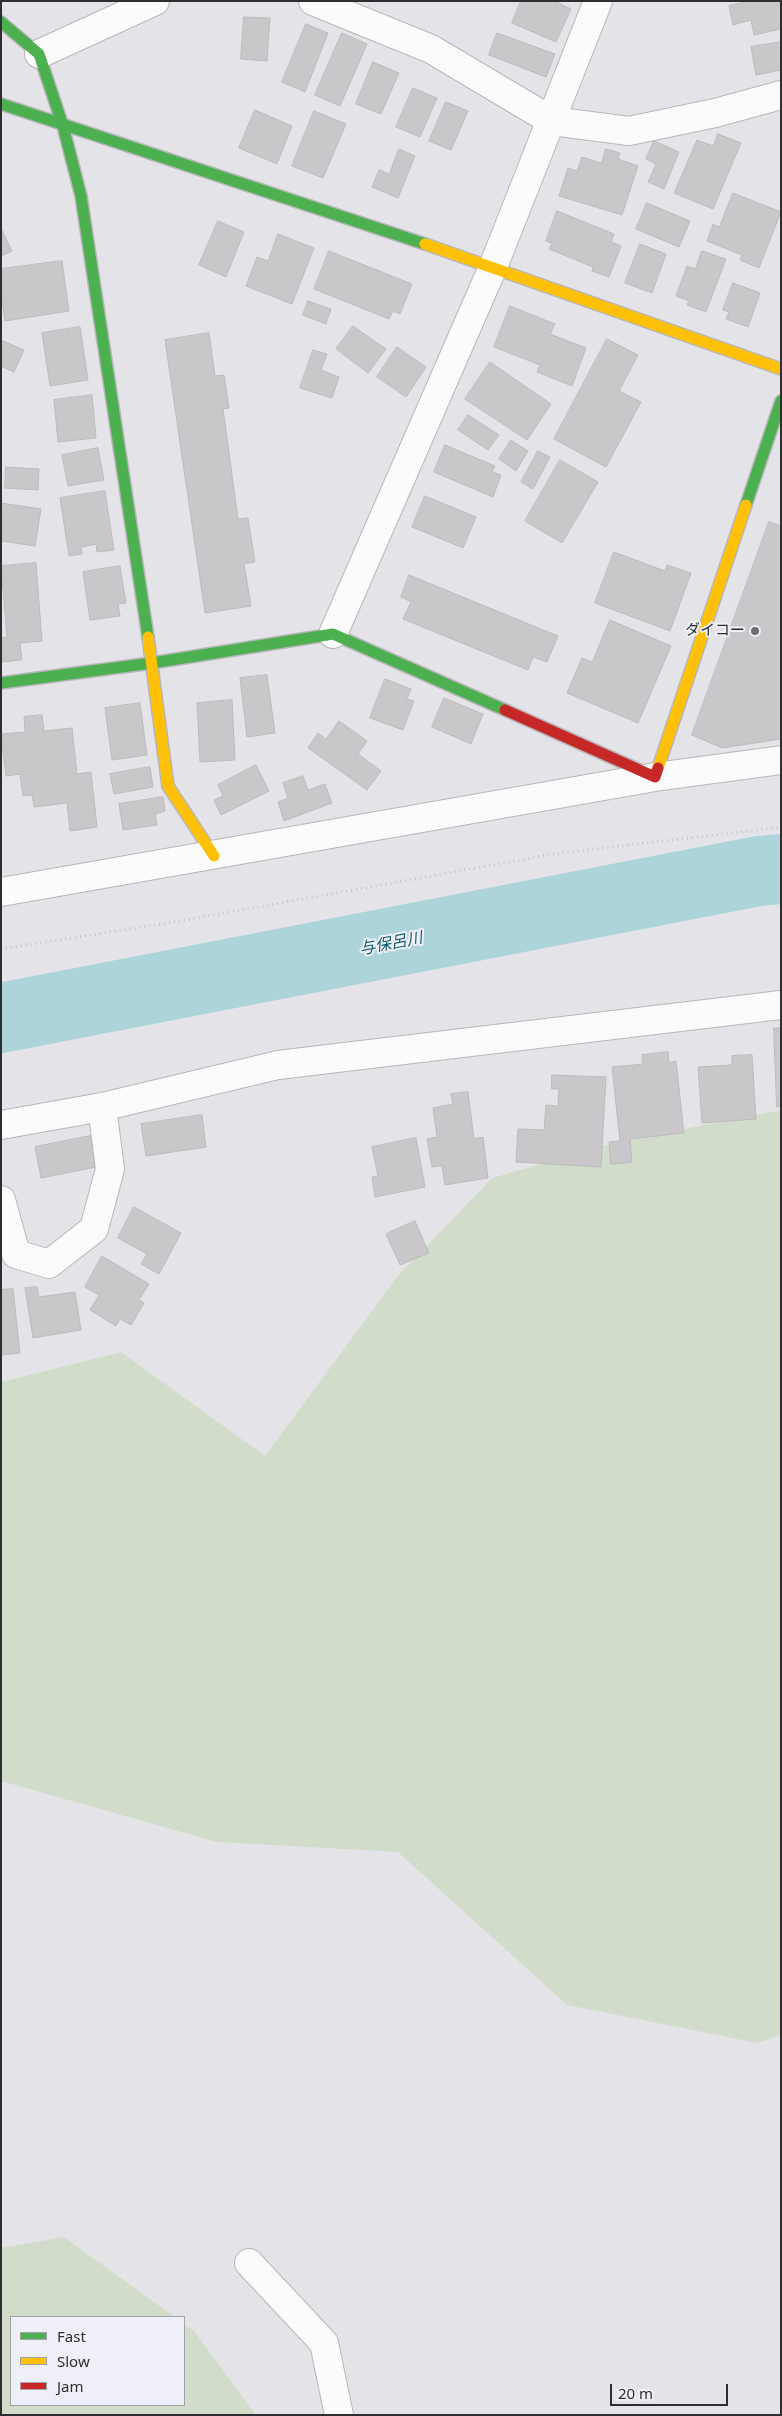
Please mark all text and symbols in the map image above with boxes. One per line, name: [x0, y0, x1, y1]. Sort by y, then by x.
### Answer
place label: ダイコー: [685, 622, 745, 640]
marker: ダイコー: [749, 625, 761, 637]
water label: 与保呂川: [358, 928, 424, 960]
legend: [10, 2316, 185, 2406]
text: Fast: [57, 2326, 86, 2346]
text: Slow: [57, 2351, 90, 2371]
scale bar: [612, 2374, 730, 2406]
text: Jam: [57, 2376, 84, 2396]
text: 20 m: [618, 2383, 653, 2403]

